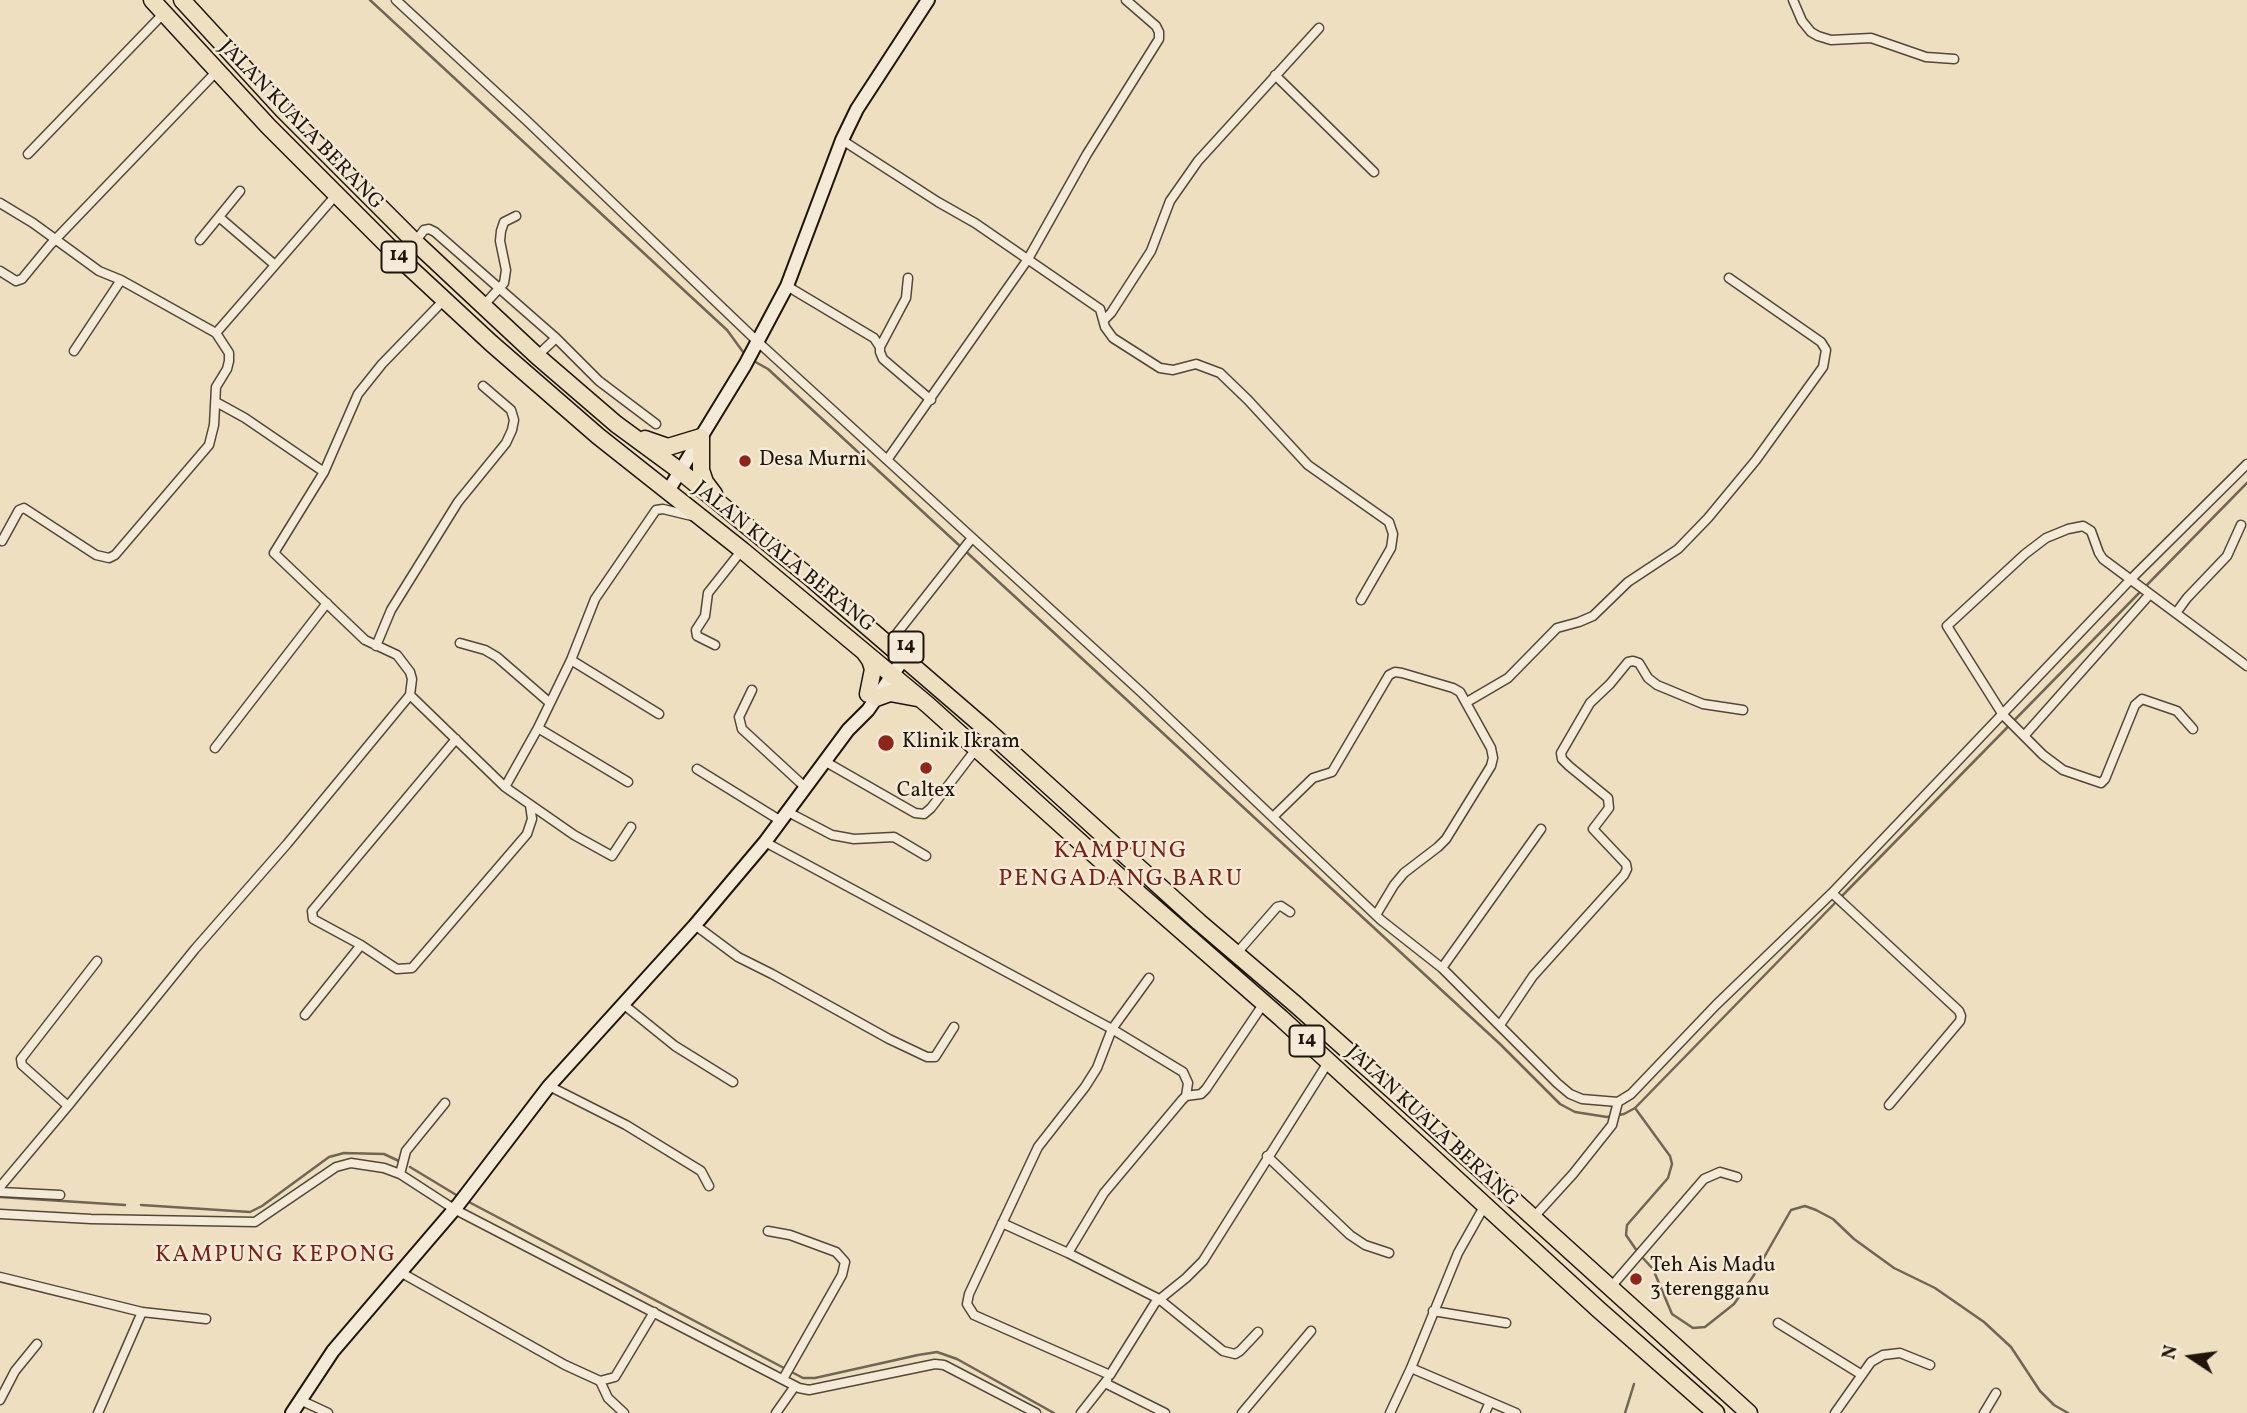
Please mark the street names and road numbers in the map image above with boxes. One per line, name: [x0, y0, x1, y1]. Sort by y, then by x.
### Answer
street label: JALAN KUALA BERANG: [212, 36, 388, 216]
road number: 14: [382, 242, 416, 272]
street label: JALAN KUALA BERANG: [687, 477, 879, 639]
road number: 14: [888, 632, 923, 662]
road number: 14: [1290, 1026, 1324, 1056]
street label: JALAN KUALA BERANG: [1340, 1041, 1522, 1213]

